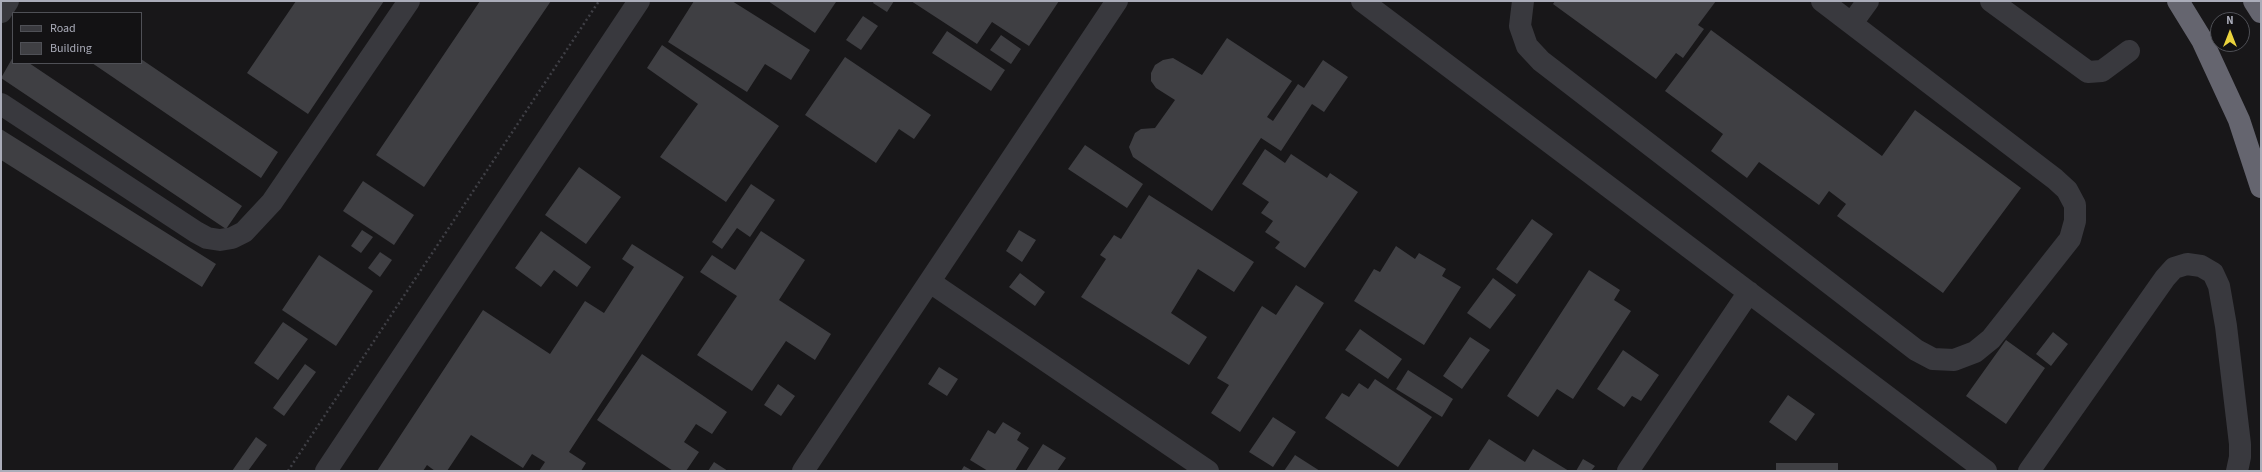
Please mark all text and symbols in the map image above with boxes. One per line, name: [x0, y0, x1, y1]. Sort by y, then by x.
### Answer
legend: [12, 12, 142, 64]
north arrow: [2210, 12, 2250, 52]
text: N: [2226, 13, 2234, 28]
text: Road: [50, 20, 76, 37]
text: Building: [50, 40, 92, 57]

